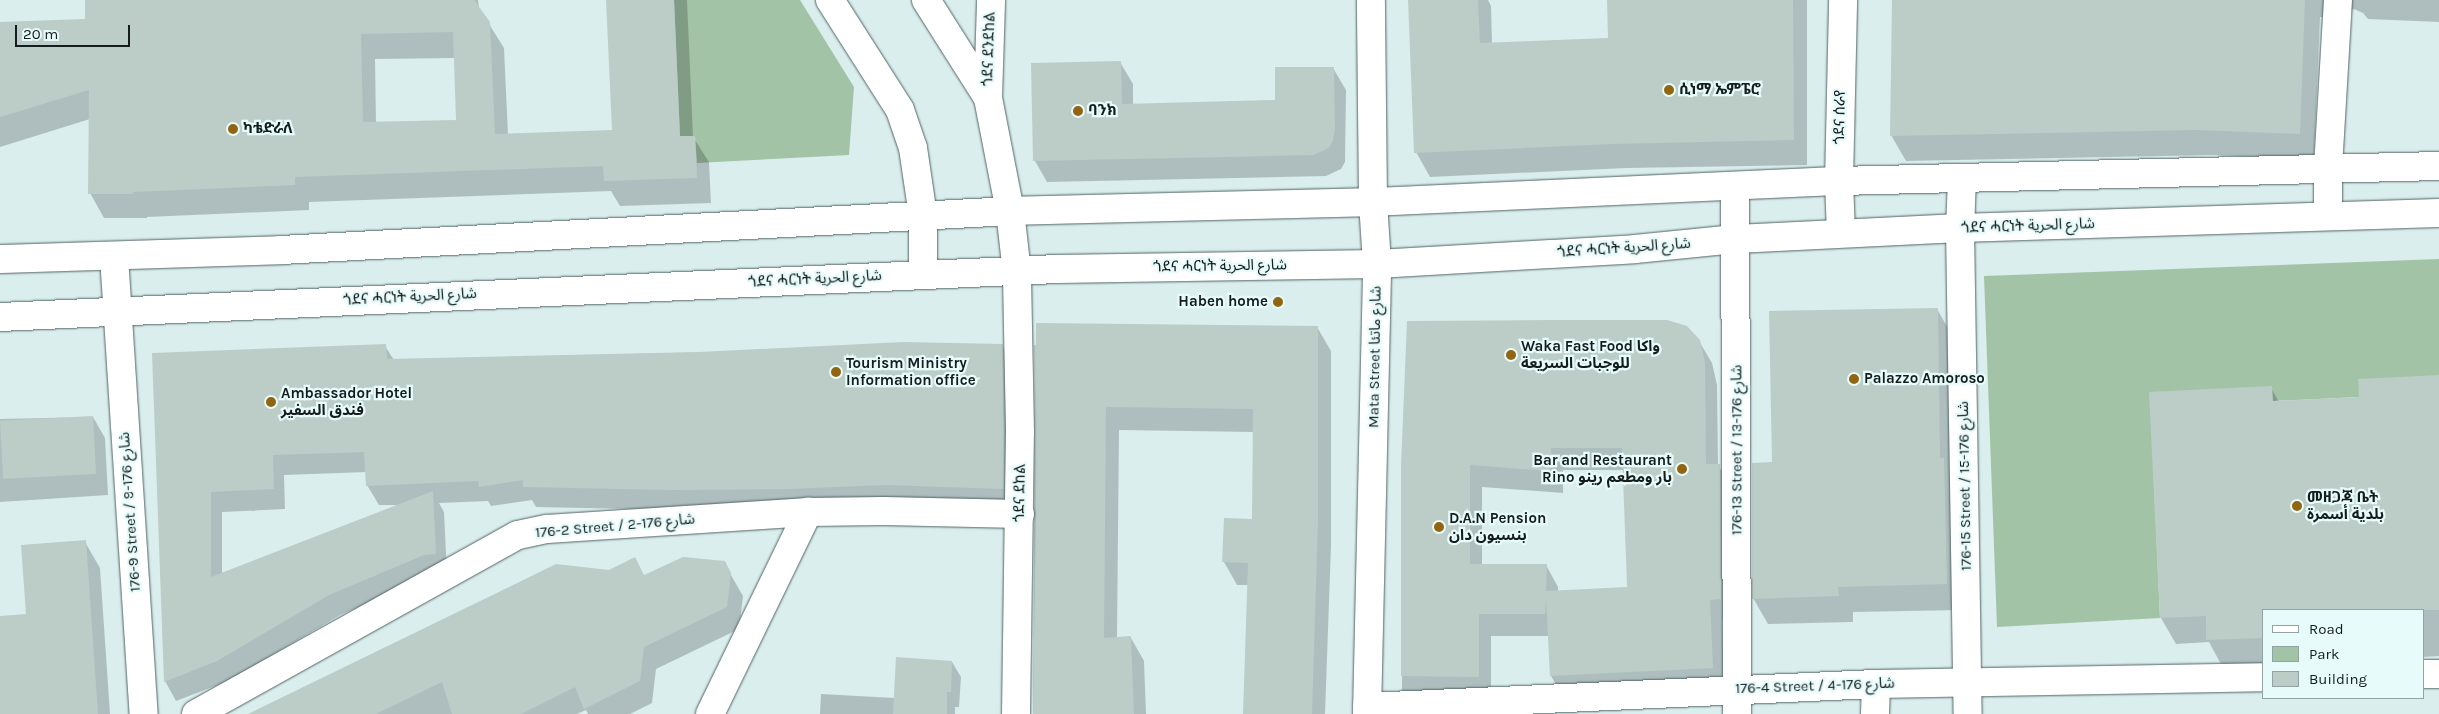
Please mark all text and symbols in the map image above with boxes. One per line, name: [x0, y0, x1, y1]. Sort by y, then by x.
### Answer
street label: ጎደና ደንደከል: [979, 11, 999, 87]
scale bar: [18, 15, 132, 47]
text: 20 m: [23, 25, 58, 43]
place label: ሲነማ ኤምፔሮ: [1679, 81, 1761, 99]
marker: ሲነማ ኤምፔሮ: [1663, 84, 1675, 96]
street label: ጎደና ሰራየ: [1831, 90, 1849, 144]
place label: ባንክ: [1088, 102, 1117, 120]
marker: ባንክ: [1072, 105, 1084, 117]
place label: ካቴድራለ: [243, 120, 293, 138]
marker: ካቴድራለ: [227, 123, 239, 135]
street label: ጎደና ሓርነት شارع الحرية: [1961, 215, 2095, 237]
street label: ጎደና ሓርነት شارع الحرية: [1557, 234, 1691, 262]
street label: ጎደና ሓርነት شارع الحرية: [1153, 256, 1287, 276]
street label: ጎደና ሓርነት شارع الحرية: [748, 267, 882, 291]
street label: ጎደና ሓርነት شارع الحرية: [343, 285, 477, 309]
street label: Mata Street شارع ماتئا: [1365, 286, 1385, 428]
place label: Haben home: [1178, 293, 1268, 311]
marker: Haben home: [1272, 296, 1284, 308]
place label: Waka Fast Food واكا للوجبات السريعة: [1521, 337, 1660, 372]
marker: Waka Fast Food واكا للوجبات السريعة: [1505, 349, 1517, 361]
place label: Tourism Ministry Information office: [846, 354, 976, 389]
street label: 176-13 Street / شارع 176-13: [1728, 365, 1746, 535]
marker: Tourism Ministry Information office: [830, 366, 842, 378]
place label: Palazzo Amoroso: [1864, 370, 1985, 388]
marker: Palazzo Amoroso: [1848, 373, 1860, 385]
place label: Ambassador Hotel فندق السفير: [281, 384, 412, 419]
marker: Ambassador Hotel فندق السفير: [265, 396, 277, 408]
street label: 176-15 Street / شارع 176-15: [1955, 401, 1975, 571]
street label: 176-9 Street / شارع 176-9: [115, 431, 145, 593]
place label: Bar and Restaurant Rino بار ومطعم رينو: [1533, 451, 1672, 486]
marker: Bar and Restaurant Rino بار ومطعم رينو: [1676, 463, 1688, 475]
street label: ጎደና ደከል: [1010, 464, 1030, 522]
place label: መዘጋጃ ቤት بلدية أسمرة: [2307, 488, 2384, 523]
marker: መዘጋጃ ቤት بلدية أسمرة: [2291, 500, 2303, 512]
place label: D.A.N Pension بنسيون دان: [1449, 509, 1546, 544]
street label: 176-2 Street / شارع 176-2: [534, 510, 696, 542]
marker: D.A.N Pension بنسيون دان: [1433, 521, 1445, 533]
legend: [2262, 609, 2424, 699]
text: Road: [2309, 620, 2344, 638]
text: Park: [2309, 645, 2339, 663]
text: Building: [2309, 670, 2367, 688]
street label: 176-4 Street / شارع 176-4: [1735, 674, 1895, 698]

